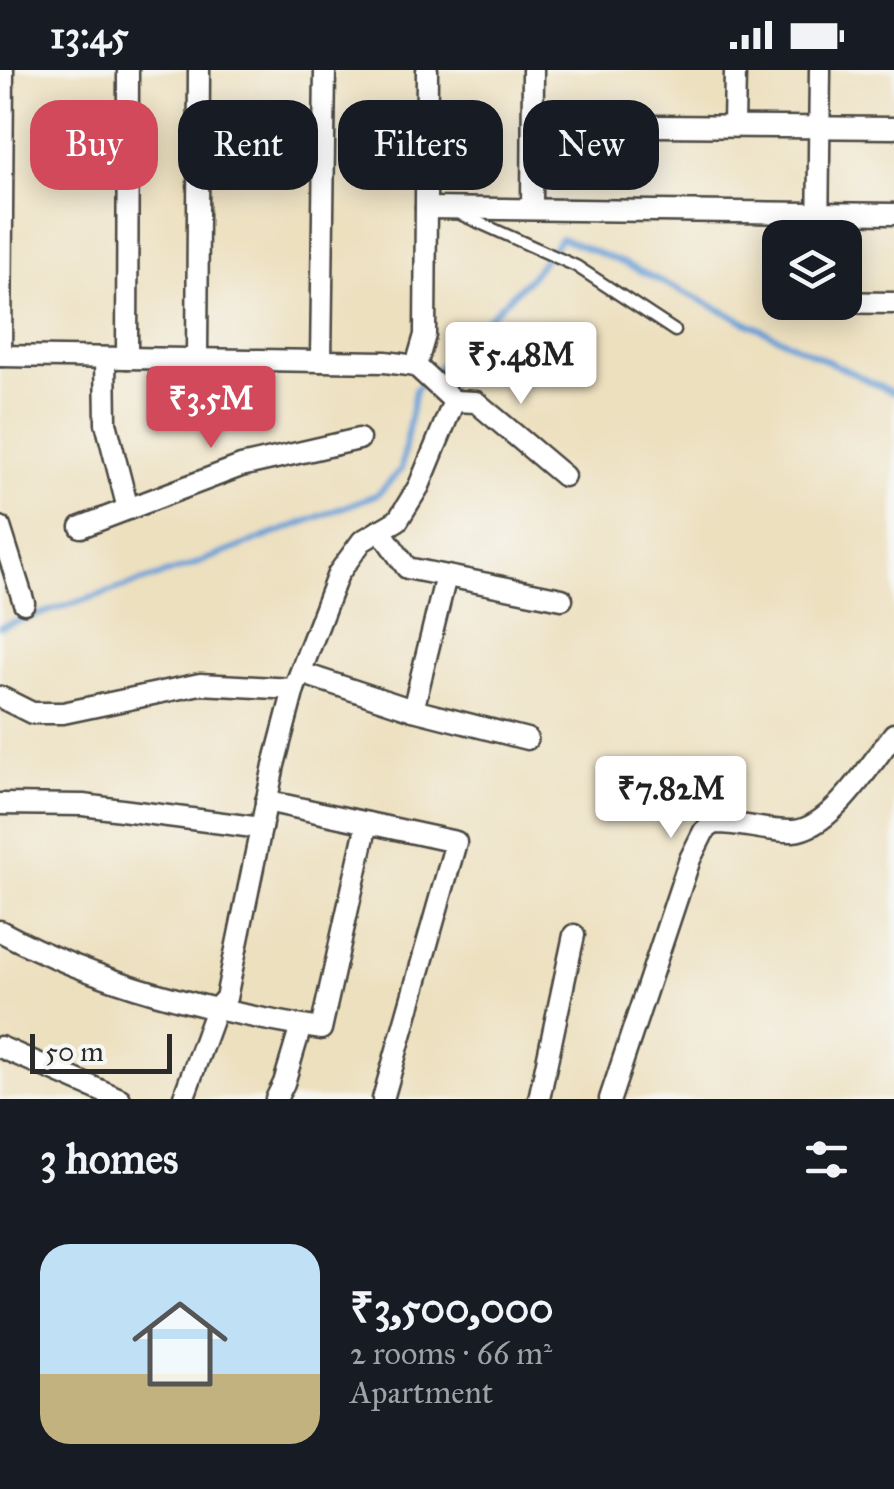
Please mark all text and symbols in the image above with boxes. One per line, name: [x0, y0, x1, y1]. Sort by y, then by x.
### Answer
text: 13:45: [50, 12, 129, 58]
chip: Buy: [30, 100, 158, 190]
chip: Rent: [178, 100, 318, 190]
chip: Filters: [338, 100, 503, 190]
chip: New: [523, 100, 659, 190]
map controls: [762, 220, 862, 320]
button: layers: [762, 220, 862, 320]
pin: ₹5.48M: [440, 322, 602, 407]
text: ₹5.48M: [467, 335, 575, 374]
pin: ₹3.5M: [141, 366, 281, 451]
text: ₹3.5M: [168, 379, 254, 418]
pin: ₹7.82M: [590, 756, 752, 841]
text: ₹7.82M: [617, 769, 725, 808]
scale bar: [30, 1029, 172, 1074]
text: 50 m: [45, 1034, 104, 1069]
icon: filters: [799, 1132, 854, 1187]
text: 3 homes: [40, 1133, 178, 1185]
text: ₹3,500,000: [350, 1282, 554, 1334]
icon: home: [120, 1284, 240, 1404]
text: 2 rooms · 66 m²: [350, 1334, 552, 1373]
text: Apartment: [350, 1373, 493, 1412]

